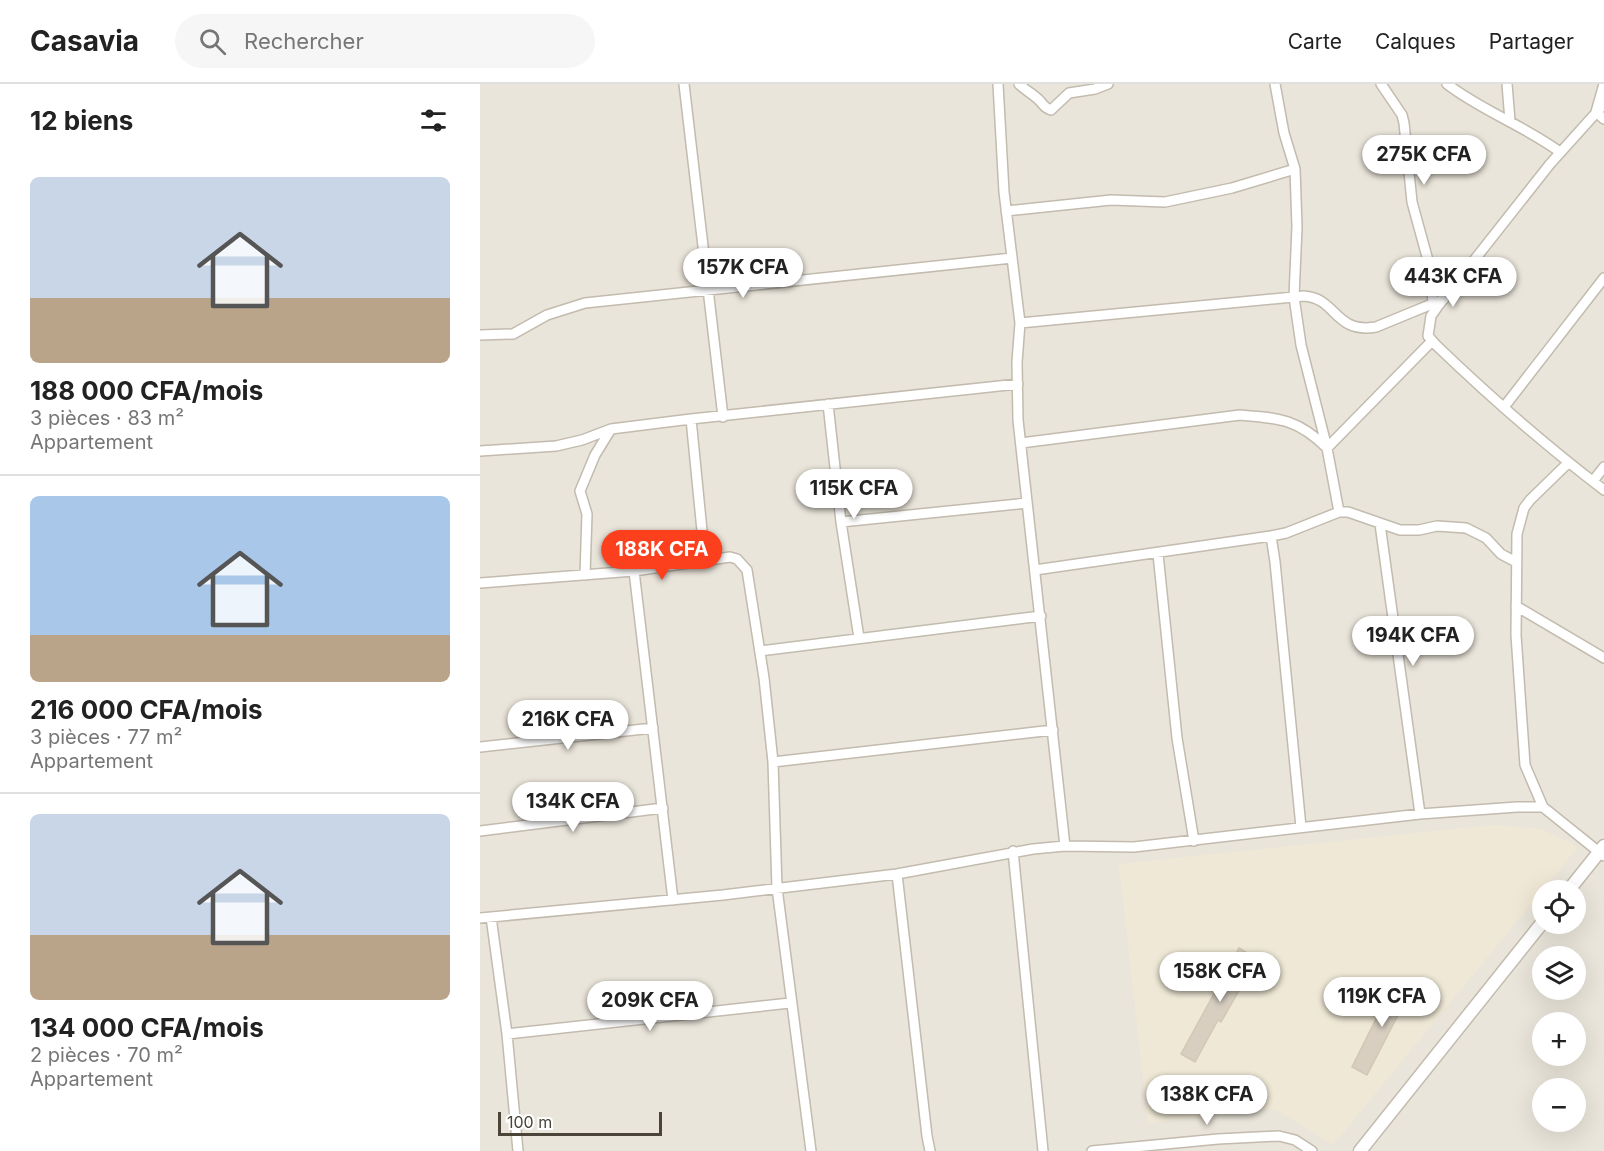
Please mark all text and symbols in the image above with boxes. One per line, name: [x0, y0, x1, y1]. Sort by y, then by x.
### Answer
search box: [175, 14, 595, 68]
text: Casavia: [30, 24, 139, 58]
icon: search: [196, 25, 229, 58]
text: Rechercher: [244, 28, 364, 54]
text: Carte: [1288, 29, 1342, 54]
text: Calques: [1375, 29, 1456, 54]
text: Partager: [1489, 29, 1574, 54]
icon: filters: [417, 104, 450, 137]
text: 12 biens: [30, 105, 133, 136]
pin: 275K CFA: [1362, 135, 1486, 186]
text: 275K CFA: [1376, 142, 1472, 166]
icon: home: [186, 216, 294, 324]
pin: 157K CFA: [681, 248, 805, 299]
text: 157K CFA: [697, 255, 789, 279]
pin: 443K CFA: [1391, 257, 1515, 308]
text: 443K CFA: [1404, 264, 1502, 288]
text: 188 000 CFA/mois: [30, 375, 263, 406]
text: 3 pièces · 83 m²: [30, 406, 184, 430]
text: Appartement: [30, 430, 153, 454]
pin: 115K CFA: [792, 469, 916, 520]
text: 115K CFA: [810, 476, 898, 500]
pin: 188K CFA: [600, 530, 724, 581]
icon: home: [186, 535, 294, 643]
text: 188K CFA: [615, 537, 709, 561]
pin: 194K CFA: [1351, 616, 1475, 667]
text: 194K CFA: [1366, 623, 1460, 647]
text: 216 000 CFA/mois: [30, 694, 263, 725]
pin: 216K CFA: [506, 700, 630, 751]
text: 216K CFA: [522, 707, 614, 731]
text: 3 pièces · 77 m²: [30, 725, 182, 749]
text: Appartement: [30, 749, 153, 773]
pin: 134K CFA: [511, 782, 635, 833]
text: 134K CFA: [526, 789, 620, 813]
icon: home: [186, 853, 294, 961]
map controls: [1532, 880, 1586, 1132]
button: locate: [1532, 880, 1586, 934]
button: layers: [1532, 946, 1586, 1000]
pin: 158K CFA: [1158, 952, 1282, 1003]
text: 158K CFA: [1173, 959, 1267, 983]
pin: 119K CFA: [1320, 977, 1444, 1028]
pin: 209K CFA: [588, 981, 712, 1032]
text: 119K CFA: [1337, 984, 1427, 1008]
text: 209K CFA: [601, 988, 699, 1012]
text: 134 000 CFA/mois: [30, 1012, 264, 1043]
button: +: [1532, 1012, 1586, 1066]
text: 2 pièces · 70 m²: [30, 1043, 183, 1067]
text: Appartement: [30, 1067, 153, 1091]
pin: 138K CFA: [1145, 1075, 1269, 1126]
button: −: [1532, 1078, 1586, 1132]
text: 138K CFA: [1160, 1082, 1254, 1106]
scale bar: [498, 1109, 662, 1136]
text: 100 m: [507, 1112, 552, 1132]

